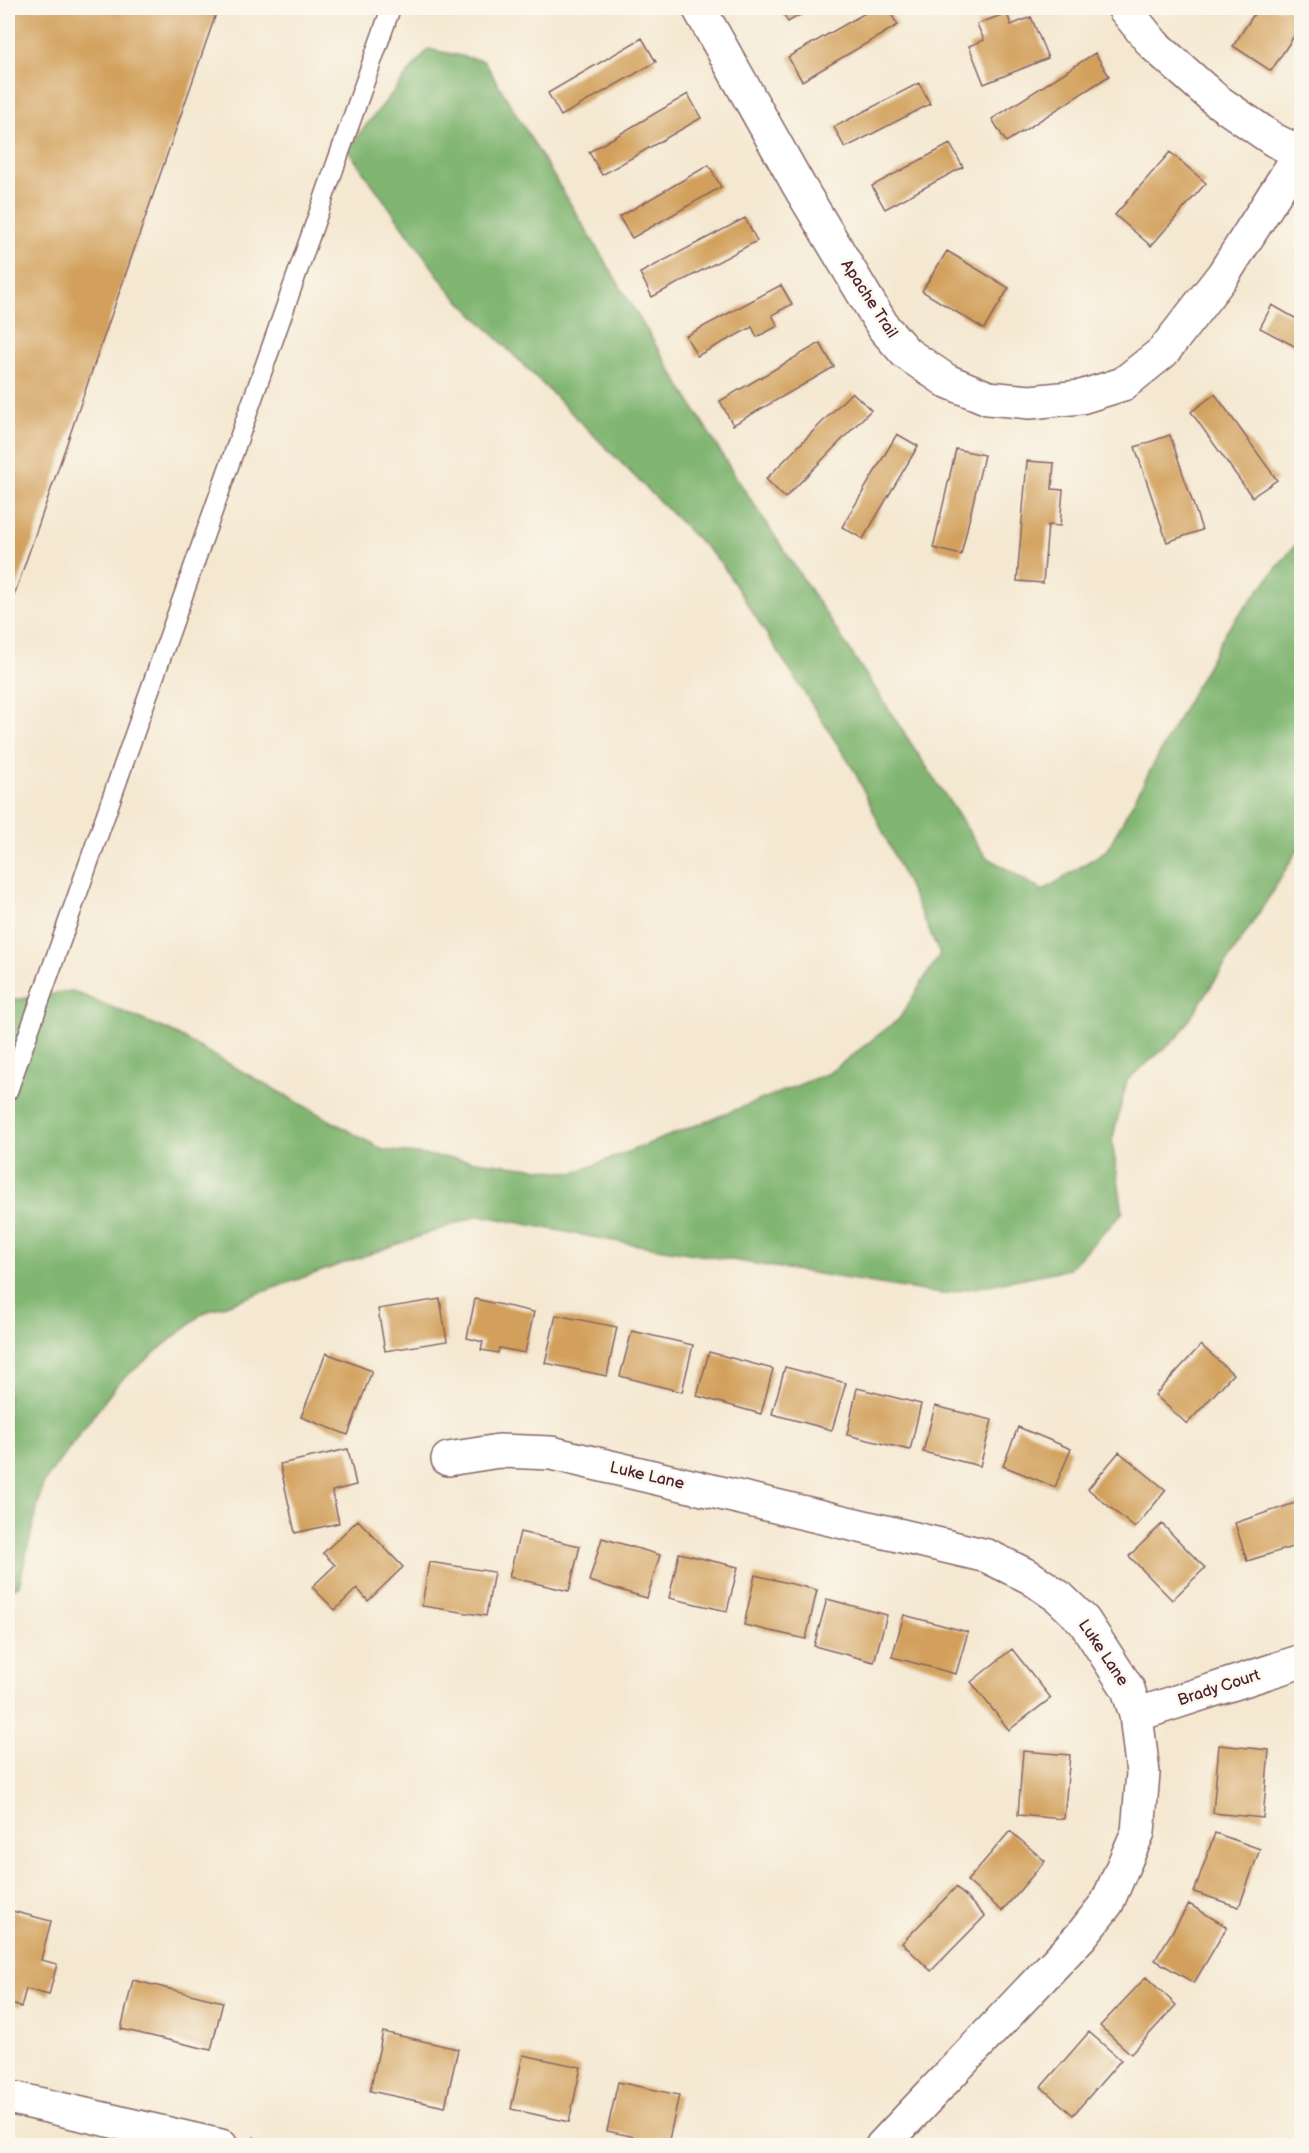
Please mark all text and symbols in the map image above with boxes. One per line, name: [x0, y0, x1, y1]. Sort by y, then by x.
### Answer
street label: Apache Trail: [837, 256, 901, 342]
street label: Luke Lane: [608, 1458, 687, 1494]
street label: Luke Lane: [1074, 1616, 1132, 1690]
street label: Brady Court: [1176, 1666, 1263, 1710]

